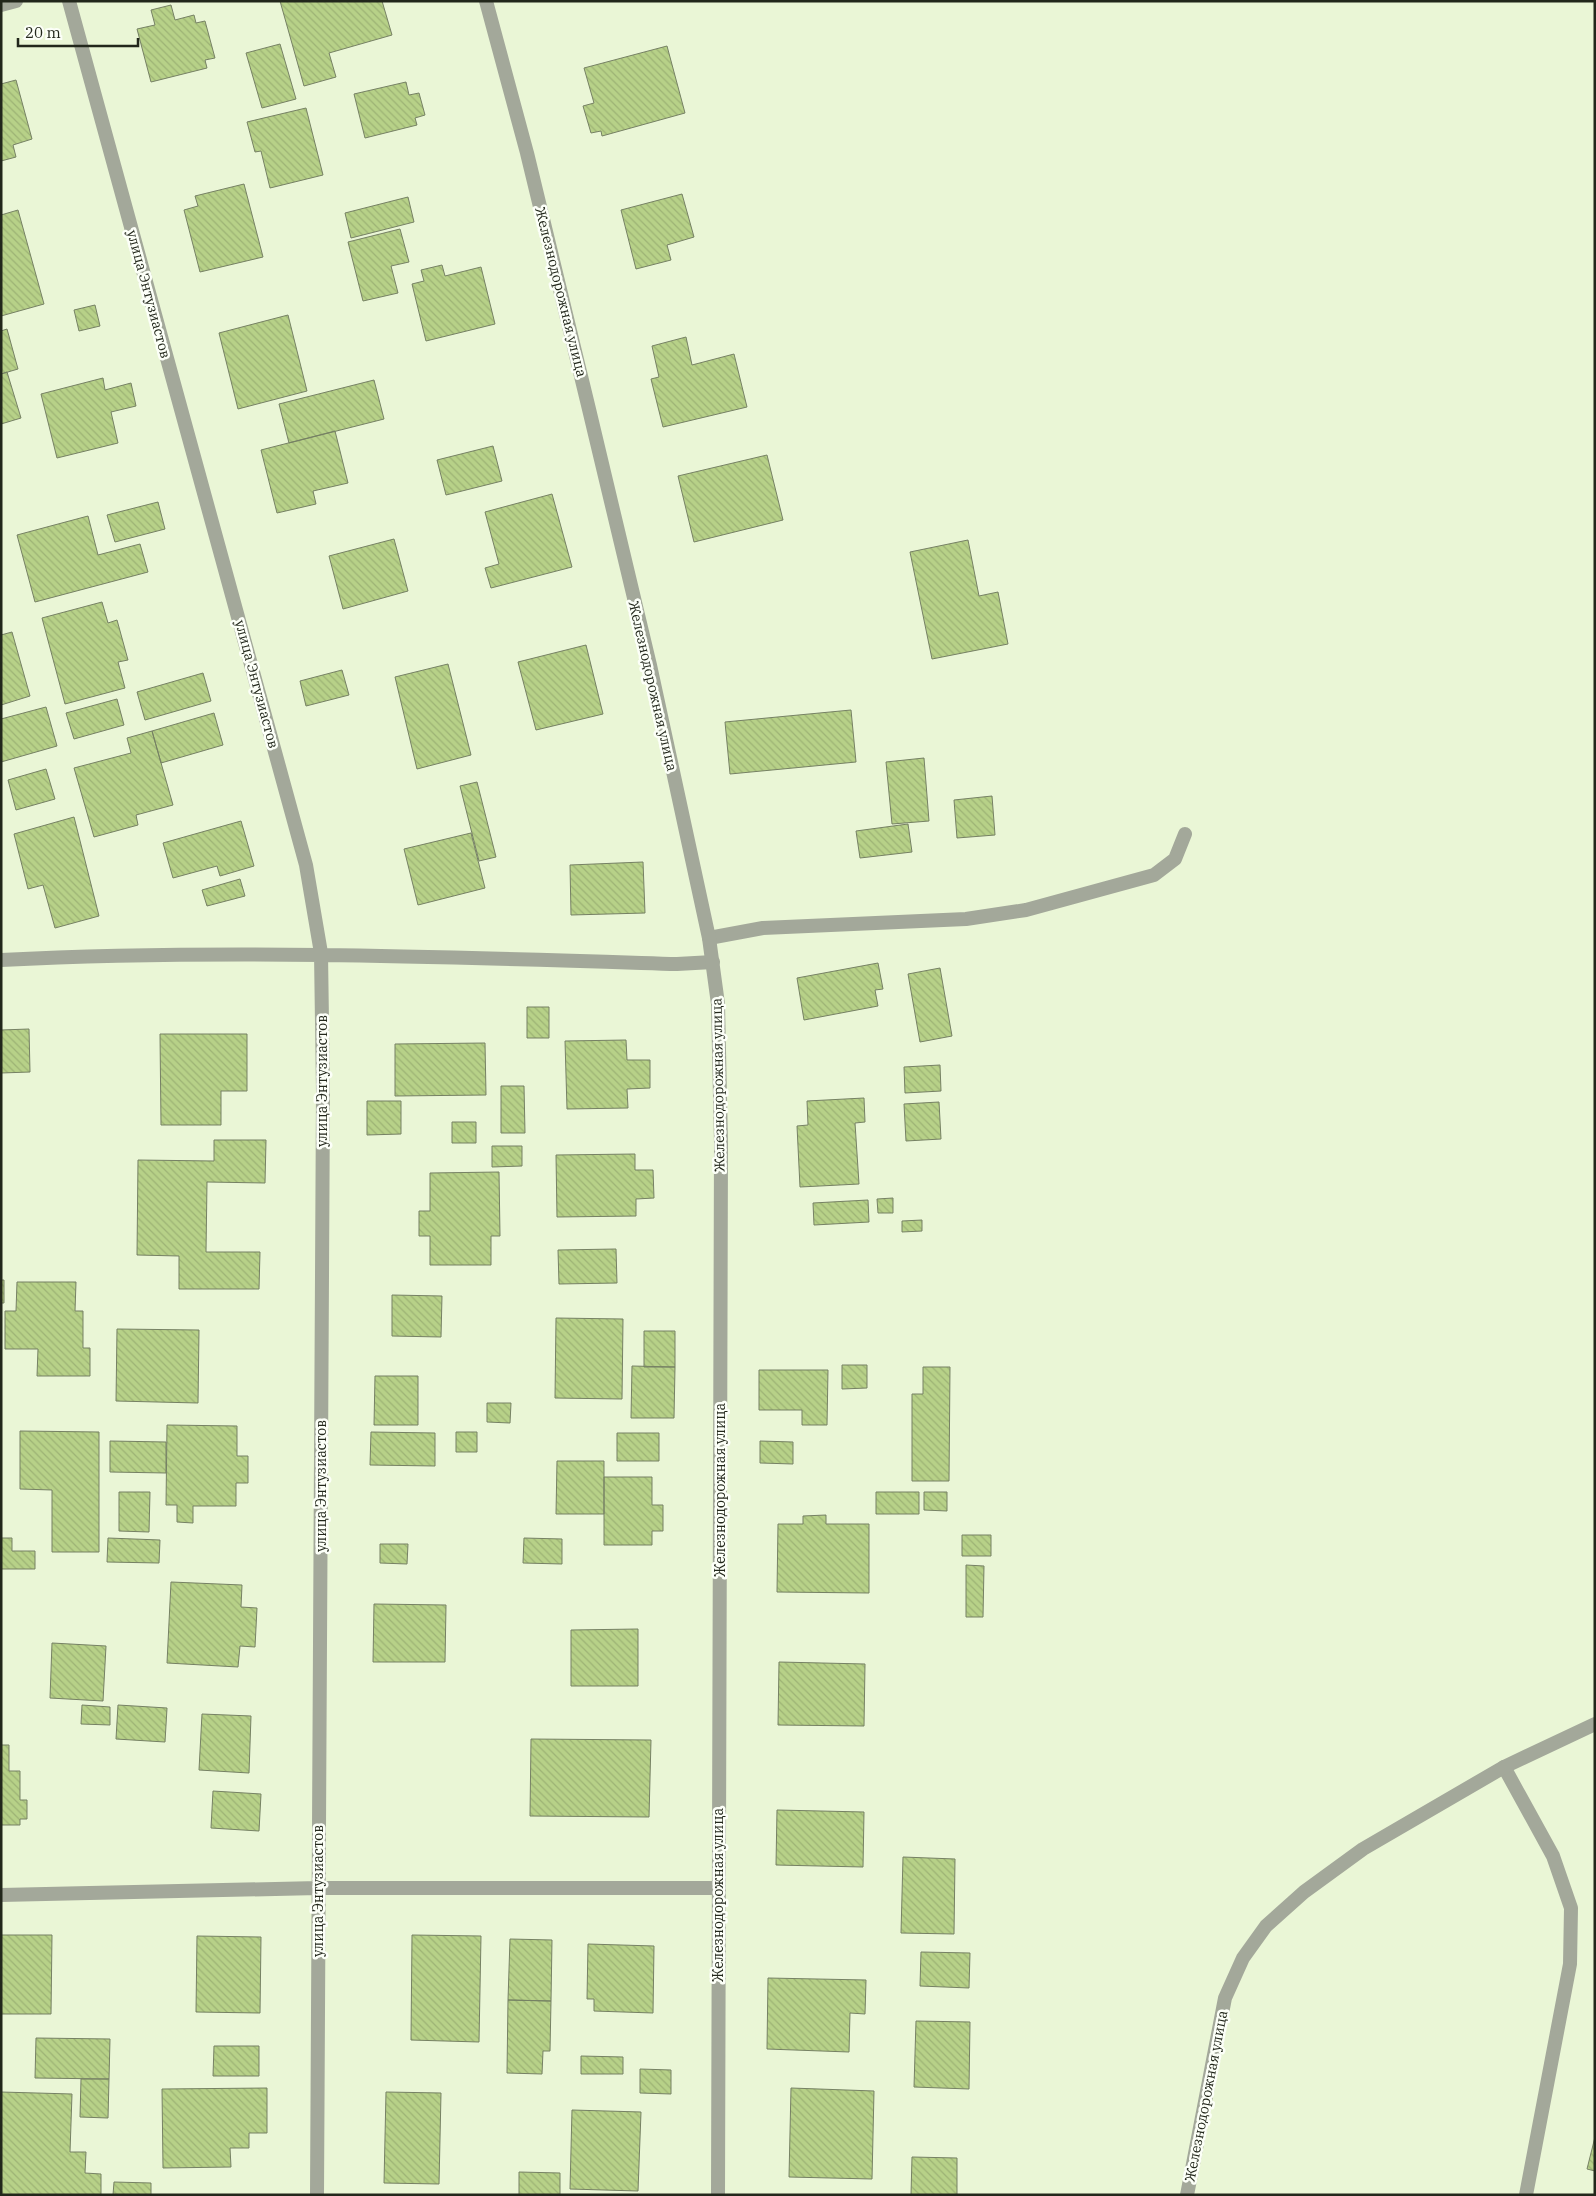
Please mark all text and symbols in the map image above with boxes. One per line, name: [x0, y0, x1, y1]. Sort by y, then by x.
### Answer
scale bar: [18, 15, 138, 47]
text: 20 m: [25, 23, 61, 42]
street label: Железнодорожная улица: [531, 205, 591, 379]
street label: улица Энтузиастов: [123, 228, 175, 360]
street label: Железнодорожная улица: [625, 599, 681, 773]
street label: улица Энтузиастов: [231, 618, 283, 750]
street label: Железнодорожная улица: [707, 997, 729, 1172]
street label: улица Энтузиастов: [313, 1015, 331, 1147]
street label: Железнодорожная улица: [711, 1402, 729, 1577]
street label: улица Энтузиастов: [312, 1420, 330, 1552]
street label: Железнодорожная улица: [709, 1807, 727, 1982]
street label: улица Энтузиастов: [309, 1825, 327, 1957]
street label: Железнодорожная улица: [1181, 2008, 1232, 2183]

